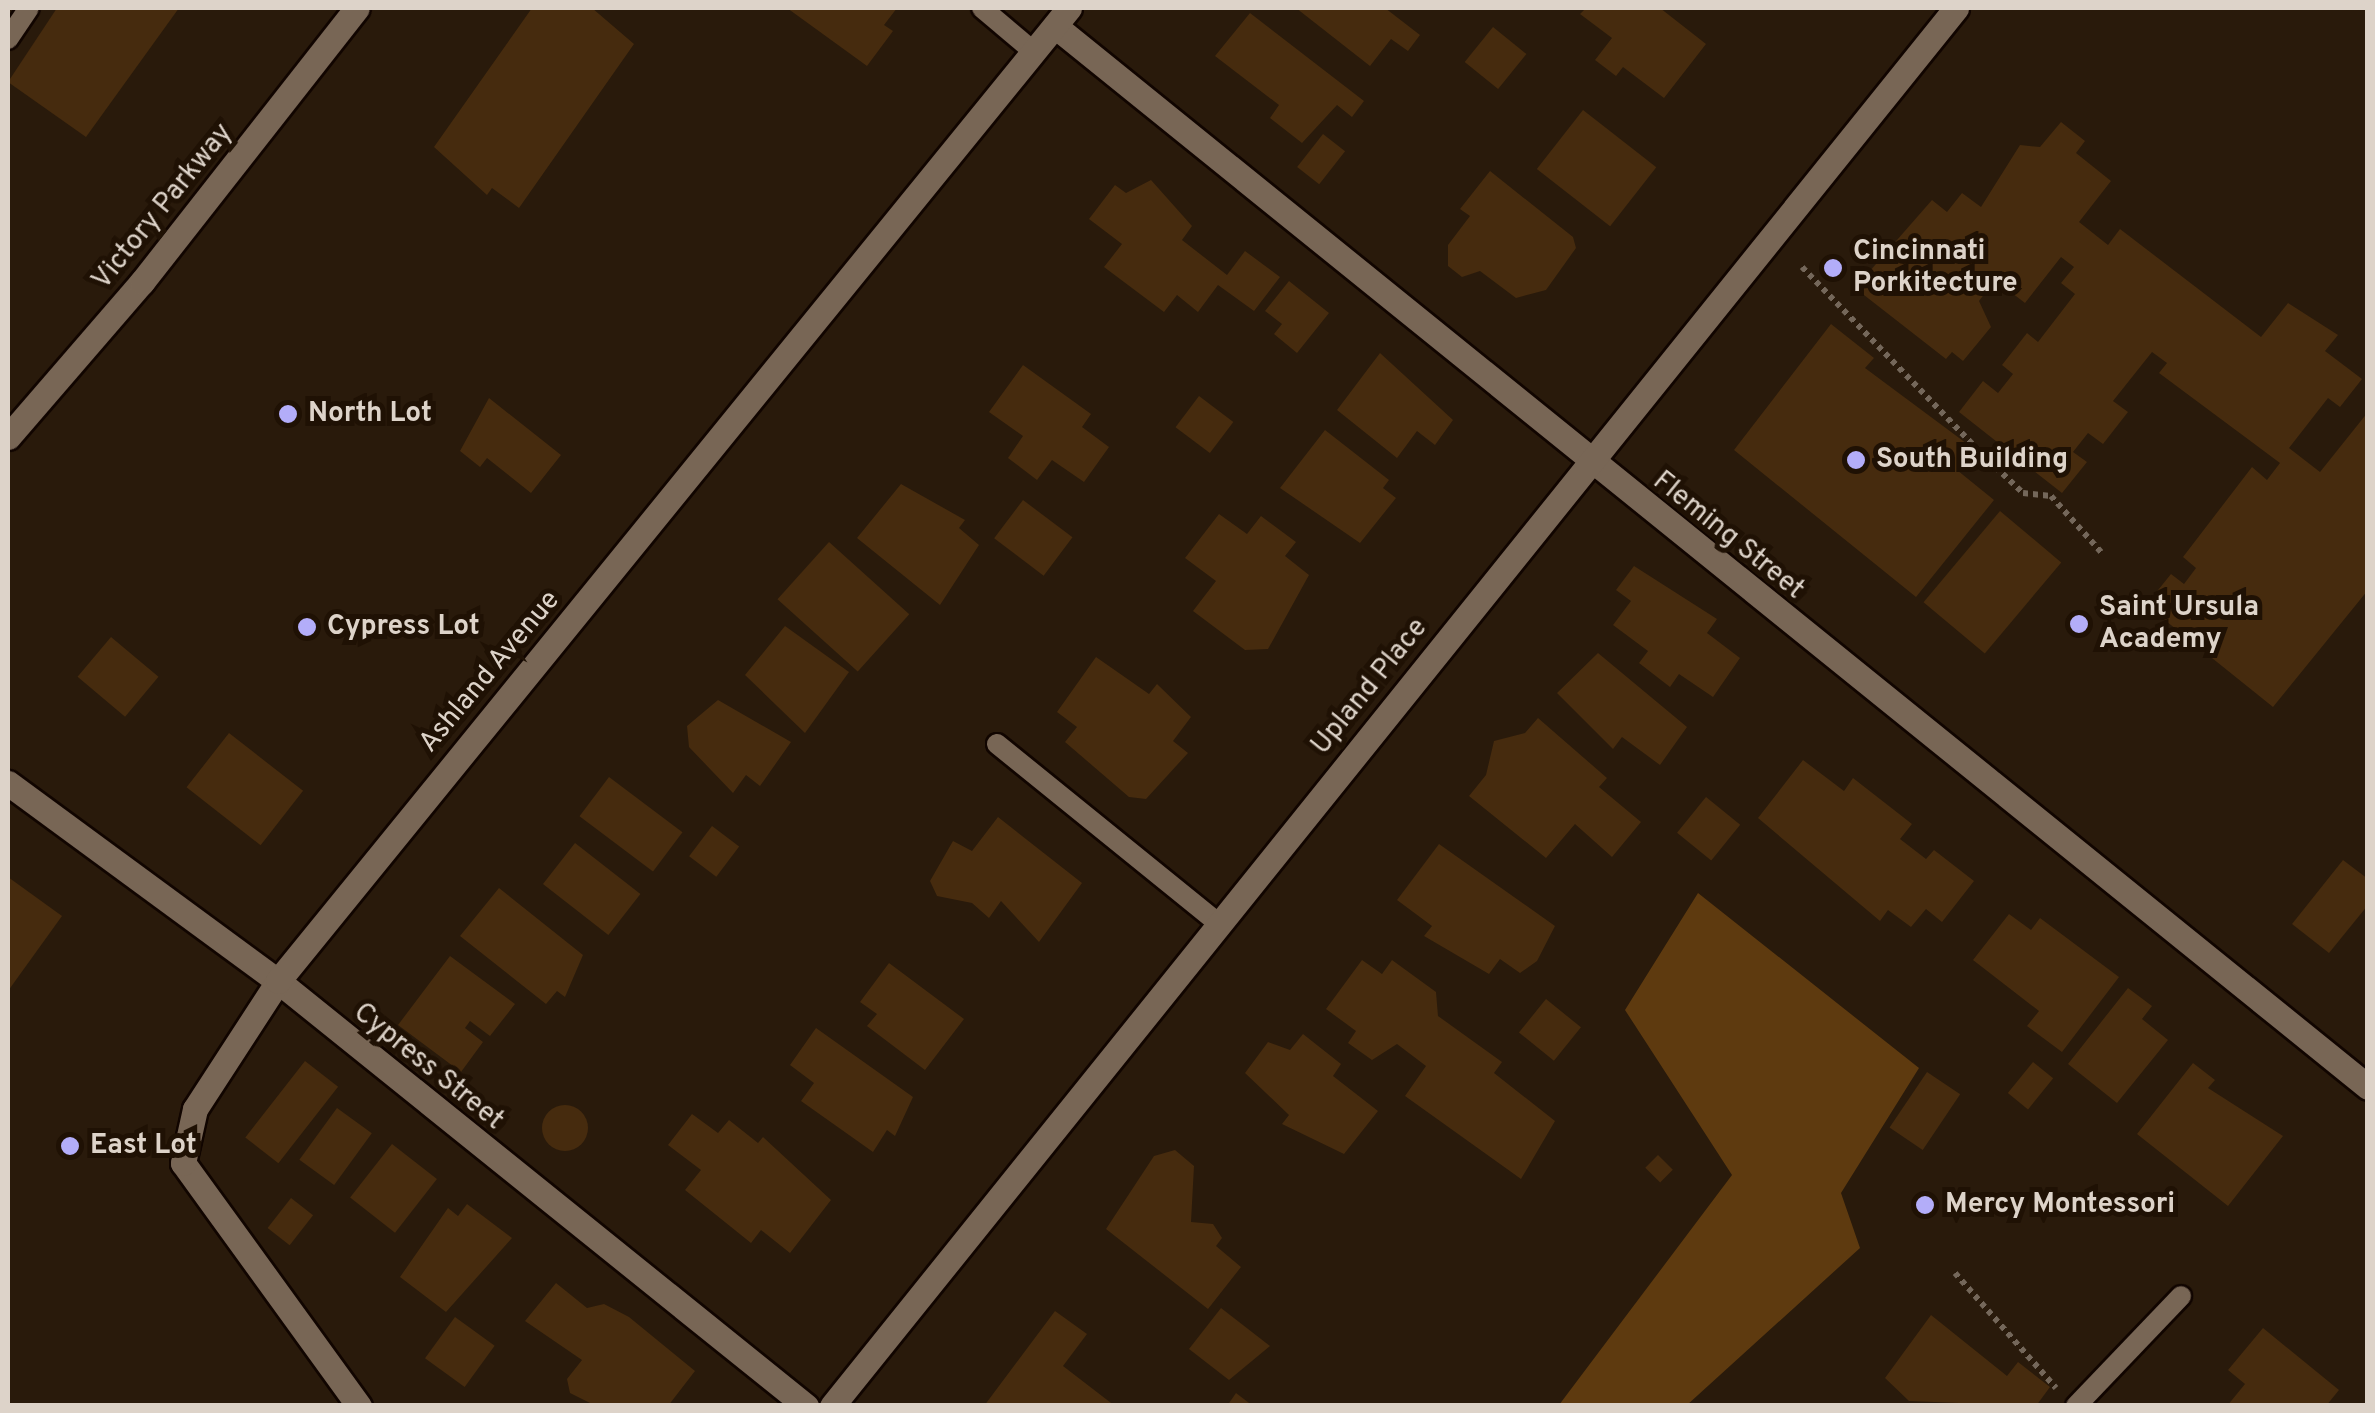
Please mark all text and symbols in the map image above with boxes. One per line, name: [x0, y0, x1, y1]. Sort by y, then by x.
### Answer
street label: Victory Parkway: [86, 117, 240, 297]
place label: Cincinnati Porkitecture: [1853, 235, 2018, 301]
marker: Cincinnati Porkitecture: [1822, 257, 1844, 279]
place label: North Lot: [308, 397, 432, 431]
marker: North Lot: [277, 403, 299, 425]
place label: South Building: [1876, 443, 2068, 477]
marker: South Building: [1845, 449, 1867, 471]
street label: Fleming Street: [1646, 465, 1810, 607]
street label: Ashland Avenue: [412, 584, 568, 760]
place label: Saint Ursula Academy: [2099, 591, 2259, 657]
place label: Cypress Lot: [327, 610, 480, 644]
street label: Upland Place: [1305, 612, 1435, 762]
marker: Saint Ursula Academy: [2068, 613, 2090, 635]
marker: Cypress Lot: [296, 616, 318, 638]
street label: Cypress Street: [346, 996, 510, 1138]
place label: East Lot: [90, 1129, 197, 1163]
marker: East Lot: [59, 1135, 81, 1157]
place label: Mercy Montessori: [1945, 1188, 2175, 1222]
marker: Mercy Montessori: [1914, 1194, 1936, 1216]

